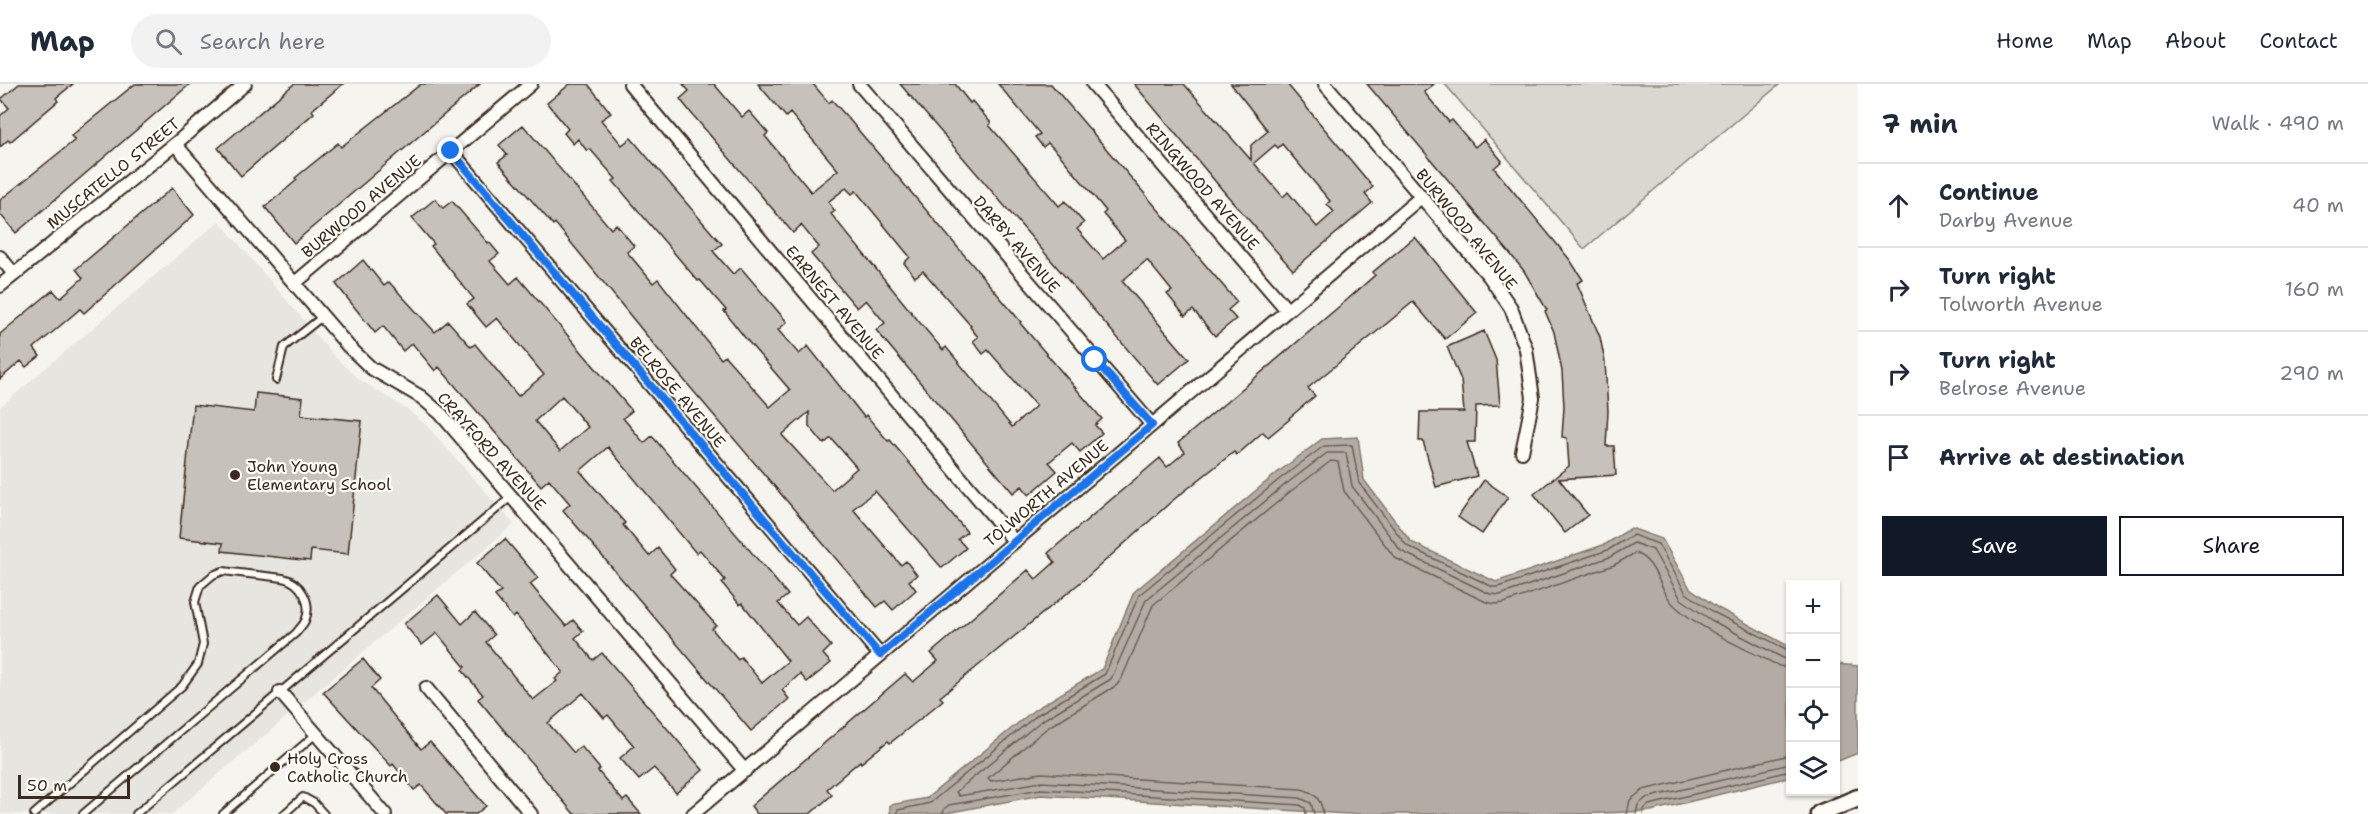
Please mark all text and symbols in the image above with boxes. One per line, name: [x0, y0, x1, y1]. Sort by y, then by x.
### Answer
search box: [131, 14, 551, 68]
text: Map: [30, 22, 95, 60]
icon: search: [152, 25, 185, 58]
text: Search here: [200, 27, 325, 56]
text: Home: [1996, 27, 2054, 55]
text: Map: [2087, 27, 2132, 55]
text: About: [2165, 27, 2226, 55]
text: Contact: [2259, 27, 2338, 55]
text: 7 min: [1882, 106, 1958, 141]
text: Walk · 490 m: [2212, 110, 2344, 136]
street label: MUSCATELLO STREET: [42, 113, 184, 234]
street label: RINGWOOD AVENUE: [1141, 118, 1264, 255]
route end: [437, 137, 463, 163]
street label: BURWOOD AVENUE: [297, 150, 426, 263]
street label: BURWOOD AVENUE: [1411, 164, 1522, 294]
text: Continue: [1939, 178, 2039, 207]
icon: ahead: [1882, 189, 1915, 222]
street label: DARBY AVENUE: [969, 191, 1065, 297]
text: 40 m: [2292, 192, 2344, 218]
text: Darby Avenue: [1939, 207, 2073, 233]
street label: EARNEST AVENUE: [781, 241, 889, 364]
text: Turn right: [1939, 262, 2056, 291]
icon: right: [1882, 273, 1915, 306]
text: 160 m: [2285, 276, 2344, 302]
text: Tolworth Avenue: [1939, 291, 2103, 317]
street label: BELROSE AVENUE: [625, 332, 730, 452]
route start: [1081, 346, 1107, 372]
text: Turn right: [1939, 346, 2056, 375]
icon: right: [1882, 357, 1915, 390]
text: 290 m: [2279, 360, 2344, 386]
text: Belrose Avenue: [1939, 375, 2086, 401]
street label: CRAYFORD AVENUE: [433, 388, 551, 515]
street label: TOLWORTH AVENUE: [980, 435, 1113, 552]
icon: arrive: [1882, 441, 1915, 474]
text: Arrive at destination: [1939, 443, 2185, 472]
place label: John Young Elementary School: [247, 456, 391, 495]
marker: John Young Elementary School: [228, 468, 242, 482]
button: Save: [1882, 516, 2107, 576]
button: Share: [2119, 516, 2344, 576]
map controls: [1786, 580, 1840, 796]
button: +: [1786, 580, 1840, 634]
button: −: [1786, 634, 1840, 688]
button: locate: [1786, 688, 1840, 742]
button: layers: [1786, 742, 1840, 796]
place label: Holy Cross Catholic Church: [287, 748, 408, 787]
marker: Holy Cross Catholic Church: [268, 760, 282, 774]
scale bar: [18, 772, 130, 800]
text: 50 m: [27, 775, 67, 796]

